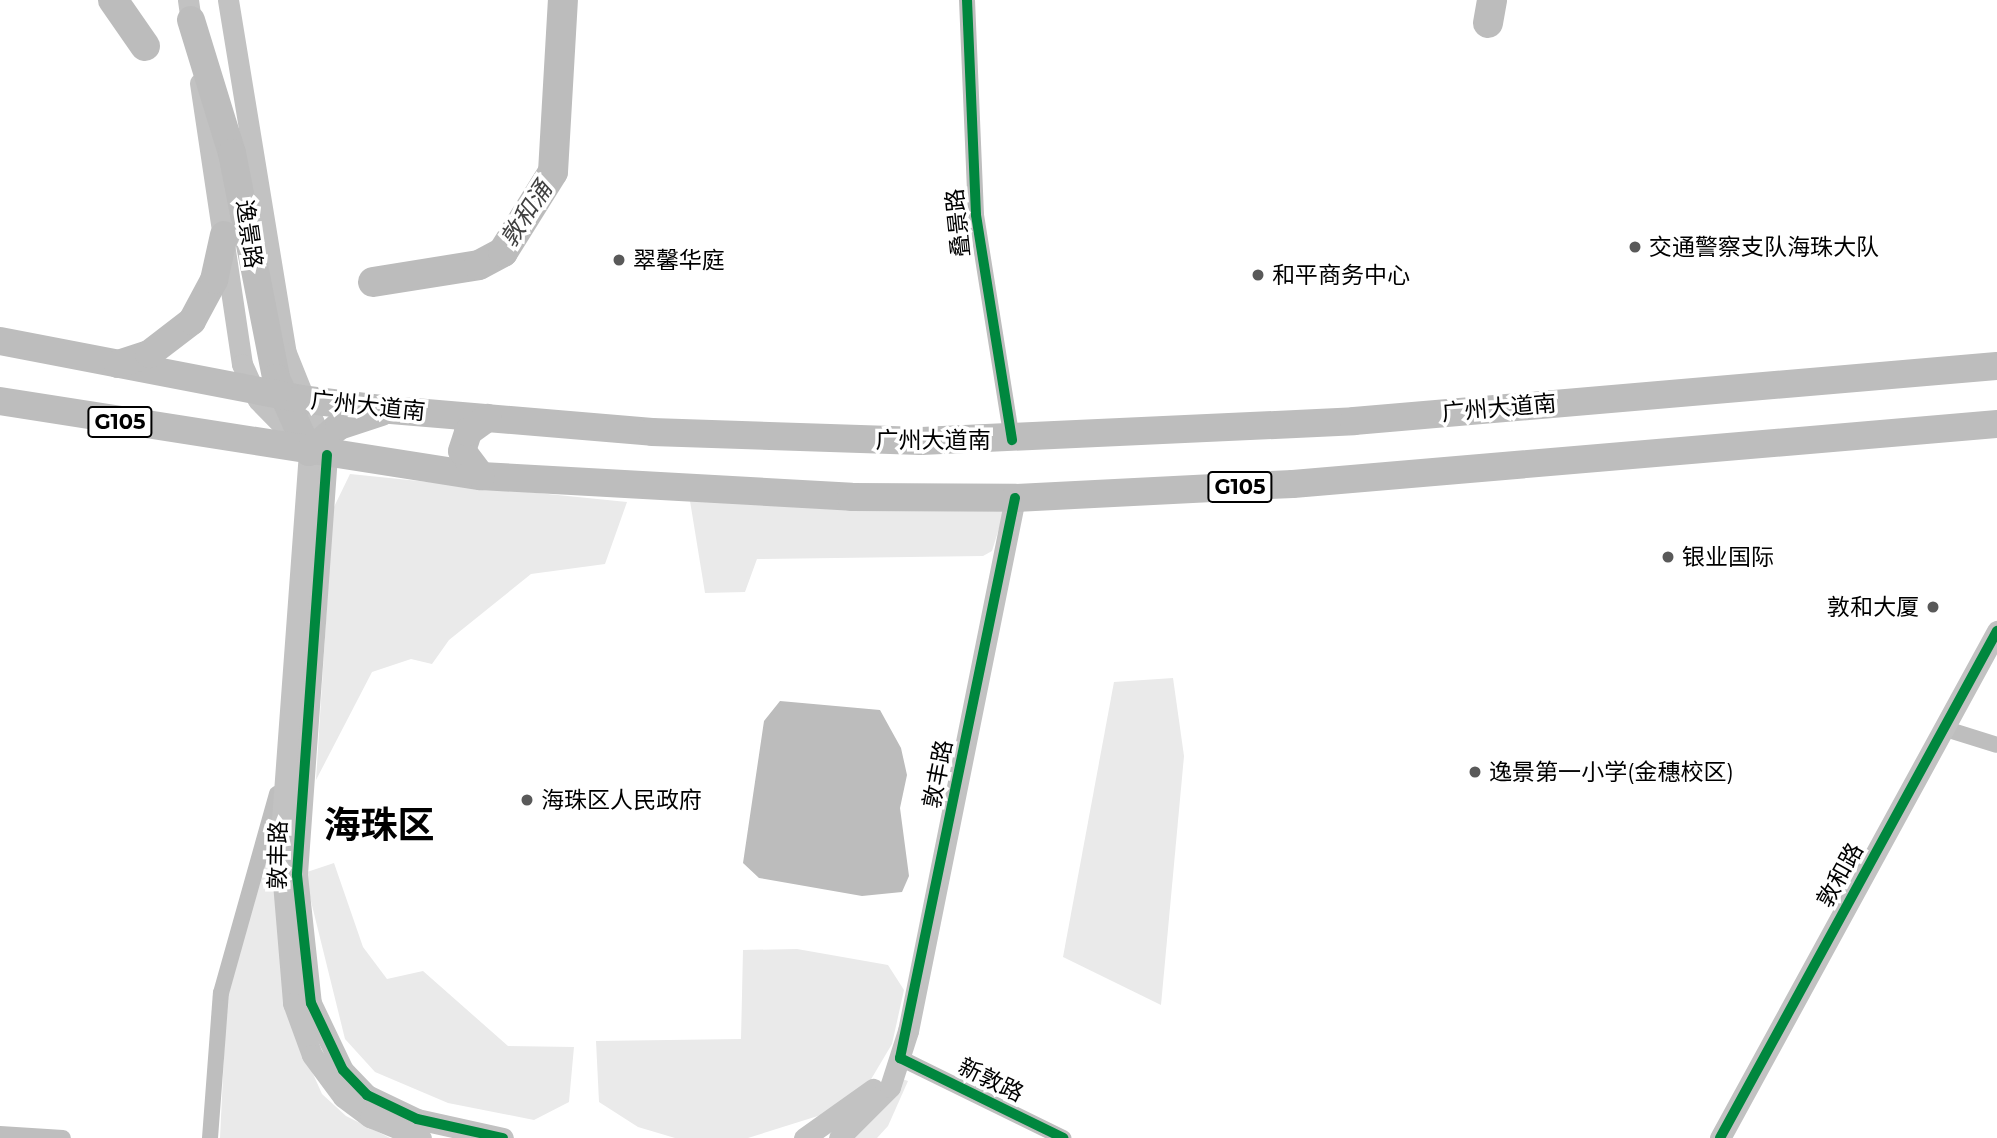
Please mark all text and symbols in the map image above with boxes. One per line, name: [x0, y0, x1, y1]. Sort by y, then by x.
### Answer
water label: 敦和涌: [494, 176, 558, 252]
street label: 叠景路: [941, 187, 975, 259]
street label: 逸景路: [231, 198, 267, 270]
place label: 交通警察支队海珠大队: [1649, 233, 1879, 261]
marker: 交通警察支队海珠大队: [1627, 239, 1643, 255]
place label: 翠馨华庭: [633, 246, 725, 274]
marker: 翠馨华庭: [611, 252, 627, 268]
place label: 和平商务中心: [1272, 261, 1410, 289]
marker: 和平商务中心: [1250, 267, 1266, 283]
street label: 广州大道南: [309, 386, 427, 426]
street label: 广州大道南: [1441, 389, 1557, 427]
road number: G105: [87, 404, 153, 440]
street label: 广州大道南: [876, 426, 990, 454]
road number: G105: [1207, 470, 1273, 504]
place label: 银业国际: [1682, 543, 1774, 571]
marker: 银业国际: [1660, 549, 1676, 565]
place label: 敦和大厦: [1827, 593, 1919, 621]
marker: 敦和大厦: [1925, 599, 1941, 615]
street label: 敦丰路: [918, 738, 958, 810]
place label: 逸景第一小学(金穗校区): [1489, 758, 1734, 786]
marker: 逸景第一小学(金穗校区): [1467, 764, 1483, 780]
place label: 海珠区人民政府: [541, 786, 702, 814]
marker: 海珠区人民政府: [519, 792, 535, 808]
district label: 海珠区: [324, 803, 434, 847]
street label: 敦丰路: [264, 820, 292, 890]
street label: 敦和路: [1811, 838, 1869, 912]
street label: 新敦路: [954, 1052, 1028, 1108]

